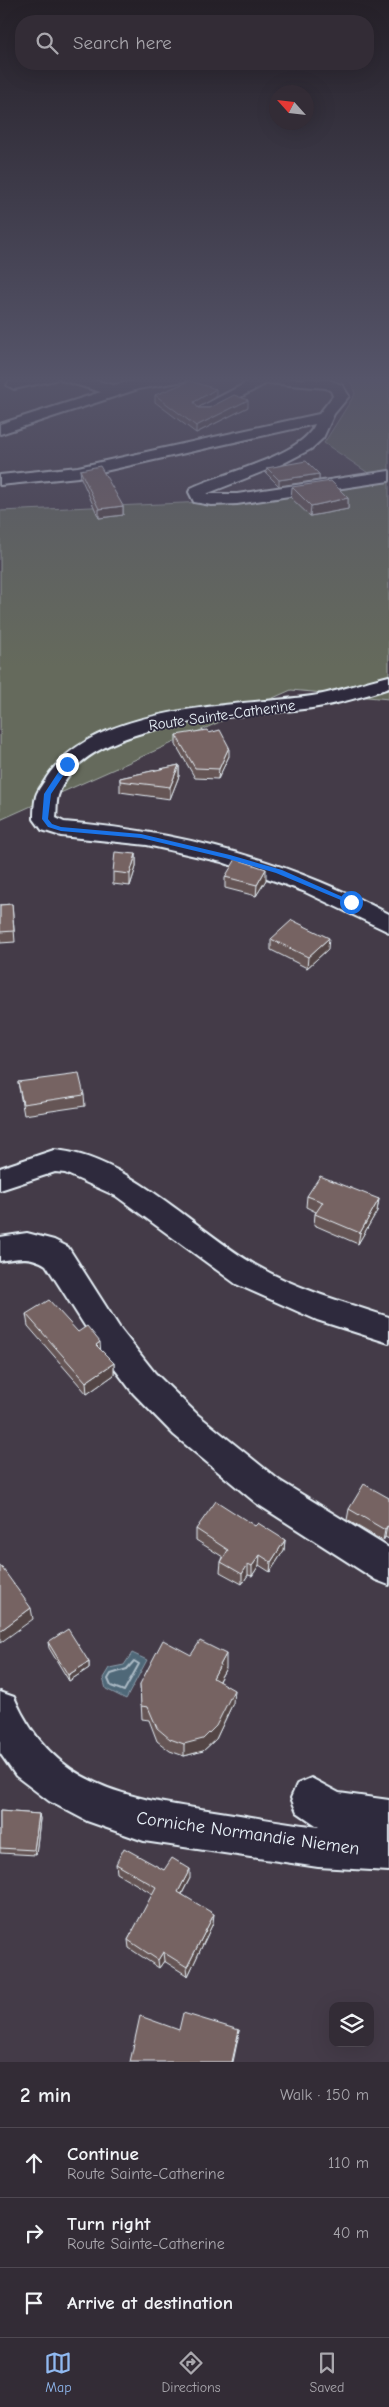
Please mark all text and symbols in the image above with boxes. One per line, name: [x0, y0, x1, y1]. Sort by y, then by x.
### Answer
search box: [15, 15, 374, 70]
icon: search: [33, 29, 61, 57]
text: Search here: [73, 32, 172, 54]
north arrow: [269, 85, 314, 130]
street label: Route Sainte-Catherine: [148, 696, 297, 734]
route end: [56, 753, 79, 776]
route start: [340, 891, 363, 914]
street label: Corniche Normandie Niemen: [135, 1807, 361, 1860]
map controls: [329, 2002, 374, 2047]
button: layers: [329, 2002, 374, 2047]
text: 2 min: [20, 2083, 71, 2107]
text: Walk · 150 m: [280, 2086, 369, 2104]
text: Continue: [67, 2143, 139, 2165]
icon: ahead: [20, 2149, 48, 2177]
text: 110 m: [328, 2154, 369, 2172]
text: Route Sainte-Catherine: [67, 2165, 225, 2183]
text: Turn right: [67, 2213, 151, 2235]
icon: right: [20, 2219, 48, 2247]
text: 40 m: [333, 2224, 369, 2242]
text: Route Sainte-Catherine: [67, 2235, 225, 2253]
icon: arrive: [20, 2289, 48, 2317]
text: Arrive at destination: [67, 2292, 233, 2314]
tab: Map: [44, 2349, 72, 2396]
tab: Directions: [161, 2349, 221, 2396]
tab: Saved: [310, 2349, 345, 2396]

